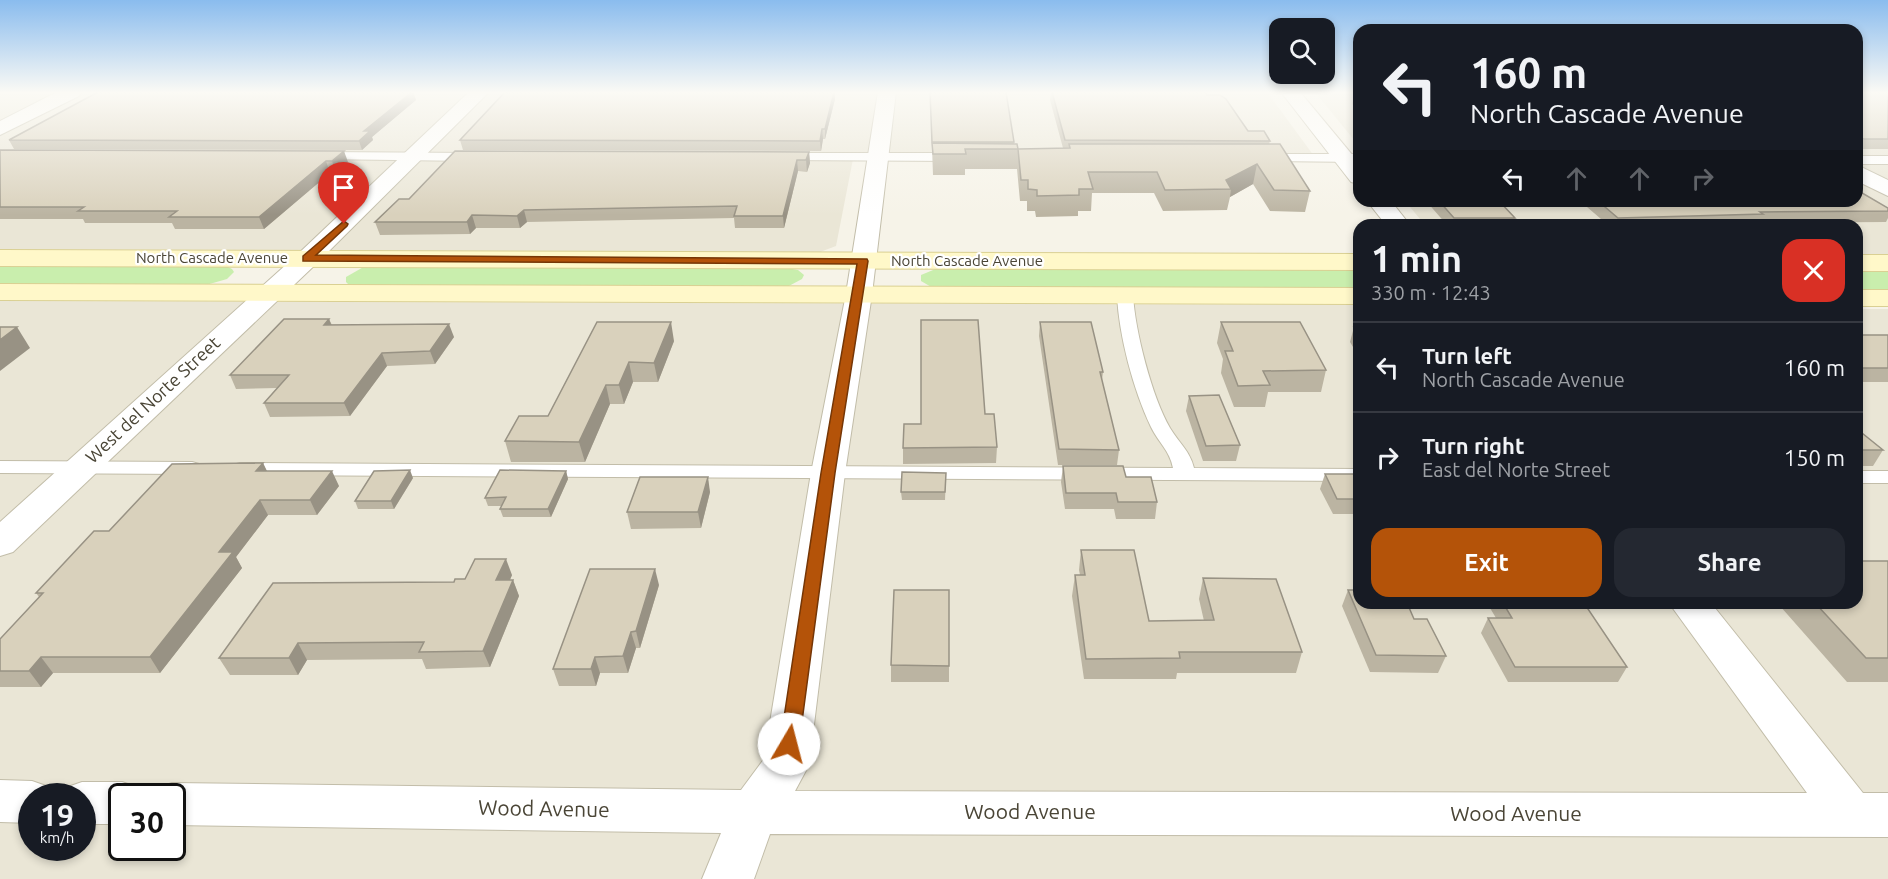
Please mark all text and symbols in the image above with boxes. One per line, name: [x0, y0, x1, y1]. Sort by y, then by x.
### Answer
map controls: [1269, 18, 1335, 84]
button: search: [1269, 18, 1335, 84]
icon: left: [1371, 48, 1449, 126]
text: 160 m: [1470, 49, 1587, 96]
text: North Cascade Avenue: [1470, 98, 1744, 128]
pin: [318, 162, 369, 224]
icon: left: [1497, 162, 1530, 195]
icon: ahead: [1560, 162, 1593, 195]
icon: ahead: [1623, 162, 1656, 195]
icon: right: [1686, 162, 1719, 195]
icon: arrive: [327, 171, 360, 204]
text: 1 min: [1371, 238, 1462, 279]
button: close: [1782, 239, 1845, 302]
street label: North Cascade Avenue: [136, 249, 288, 266]
street label: North Cascade Avenue: [891, 252, 1043, 269]
text: 330 m · 12:43: [1371, 281, 1491, 304]
street label: West del Norte Street: [81, 332, 224, 467]
text: Turn left: [1422, 343, 1512, 368]
icon: left: [1371, 351, 1404, 384]
text: 160 m: [1784, 355, 1845, 380]
text: North Cascade Avenue: [1422, 368, 1625, 391]
text: Turn right: [1422, 433, 1524, 458]
icon: right: [1371, 441, 1404, 474]
text: 150 m: [1784, 445, 1845, 470]
text: East del Norte Street: [1422, 458, 1610, 481]
button: Exit: [1371, 528, 1602, 597]
button: Share: [1614, 528, 1845, 597]
position arrow: [757, 712, 821, 776]
speed limit sign: 30: [108, 783, 186, 861]
street label: Wood Avenue: [478, 795, 610, 821]
text: 19: [40, 798, 74, 832]
street label: Wood Avenue: [964, 799, 1096, 823]
street label: Wood Avenue: [1450, 801, 1582, 825]
text: km/h: [40, 829, 74, 846]

